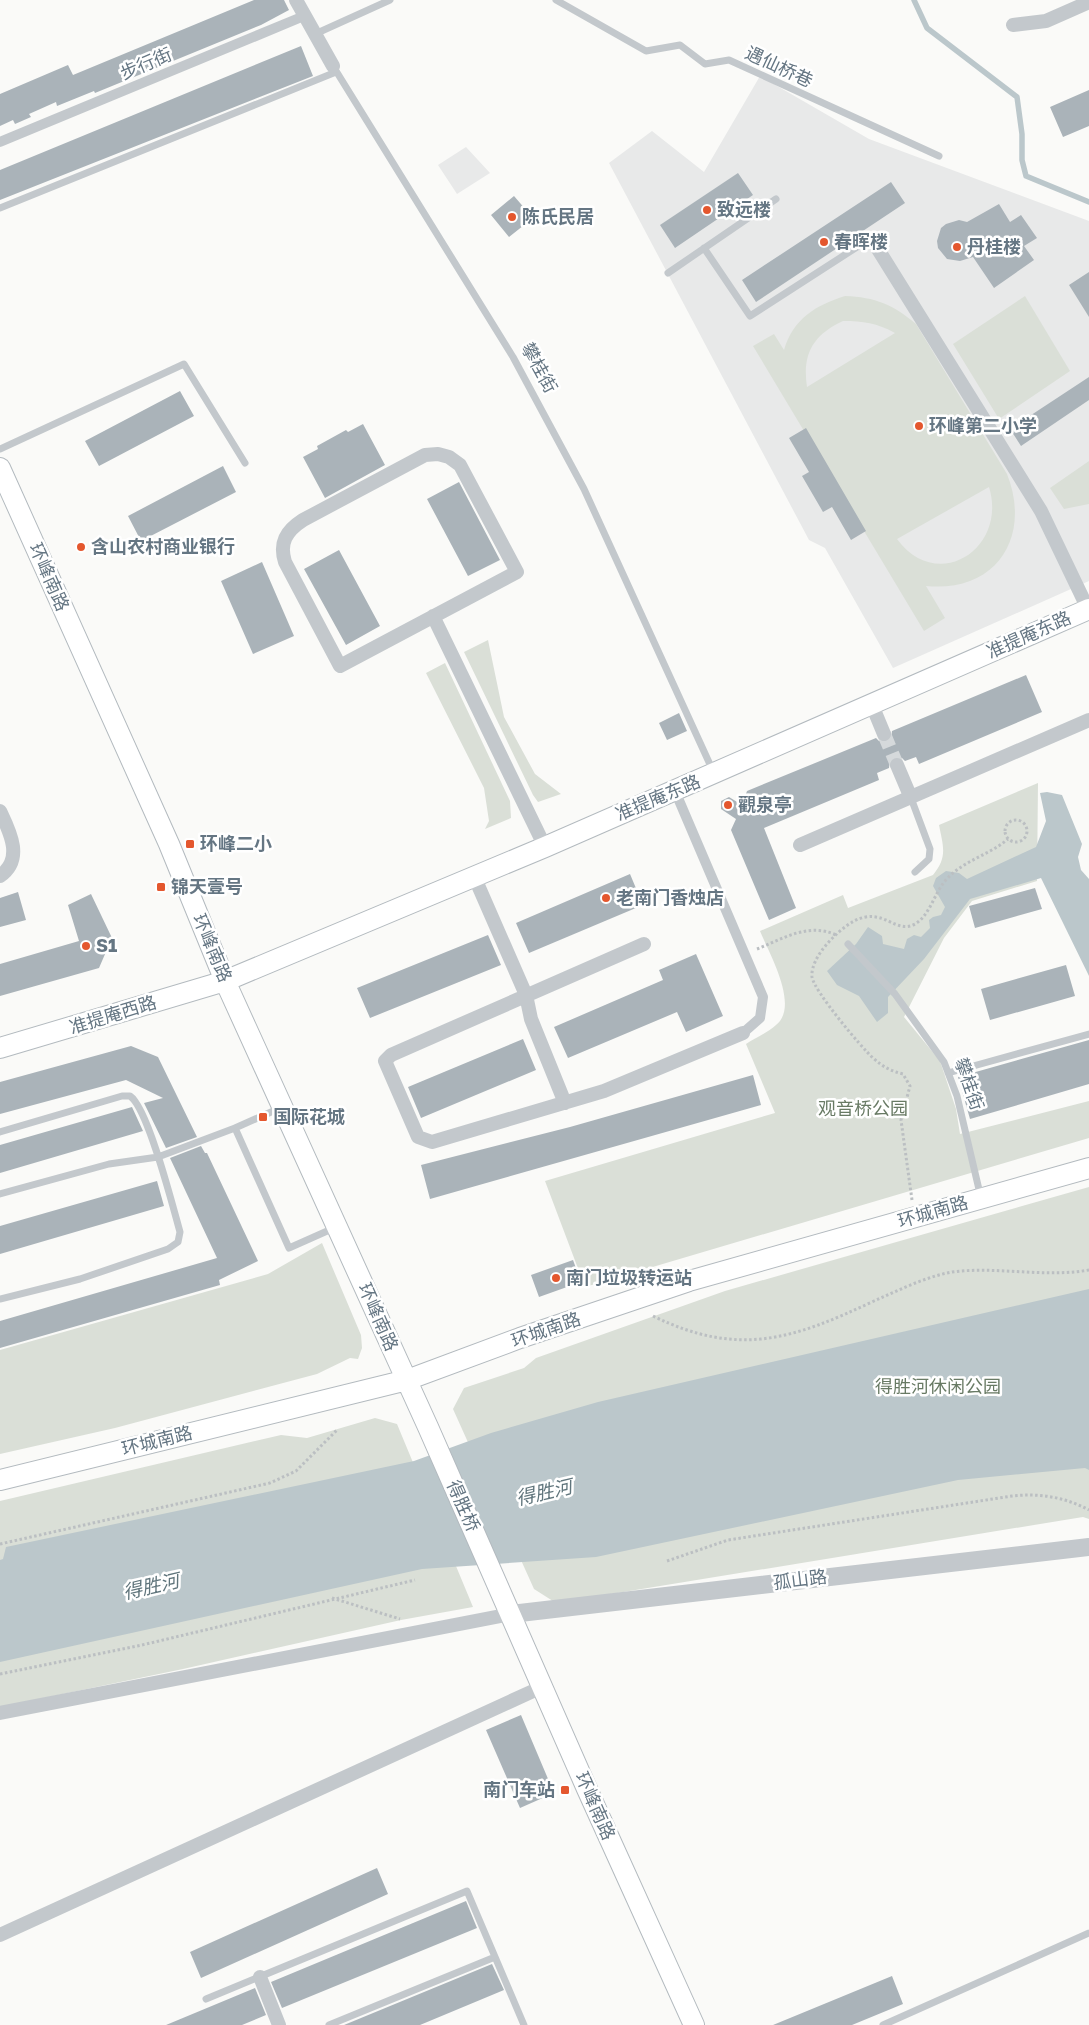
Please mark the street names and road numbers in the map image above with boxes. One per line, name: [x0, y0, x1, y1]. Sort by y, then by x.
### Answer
street label: 遇仙桥巷: [742, 41, 817, 91]
street label: 步行街: [116, 42, 175, 84]
street label: 攀桂街: [517, 339, 563, 396]
street label: 环峰南路: [25, 539, 75, 614]
street label: 准提庵东路: [983, 606, 1074, 662]
street label: 准提庵东路: [612, 769, 703, 825]
street label: 环峰南路: [189, 910, 237, 985]
street label: 准提庵西路: [66, 990, 159, 1038]
street label: 攀桂街: [951, 1055, 989, 1113]
street label: 环城南路: [895, 1191, 970, 1232]
street label: 环峰南路: [354, 1279, 404, 1354]
street label: 环城南路: [508, 1307, 583, 1351]
street label: 环城南路: [119, 1421, 194, 1459]
street label: 得胜桥: [443, 1476, 485, 1535]
street label: 孤山路: [772, 1565, 828, 1593]
street label: 环峰南路: [571, 1768, 621, 1843]

